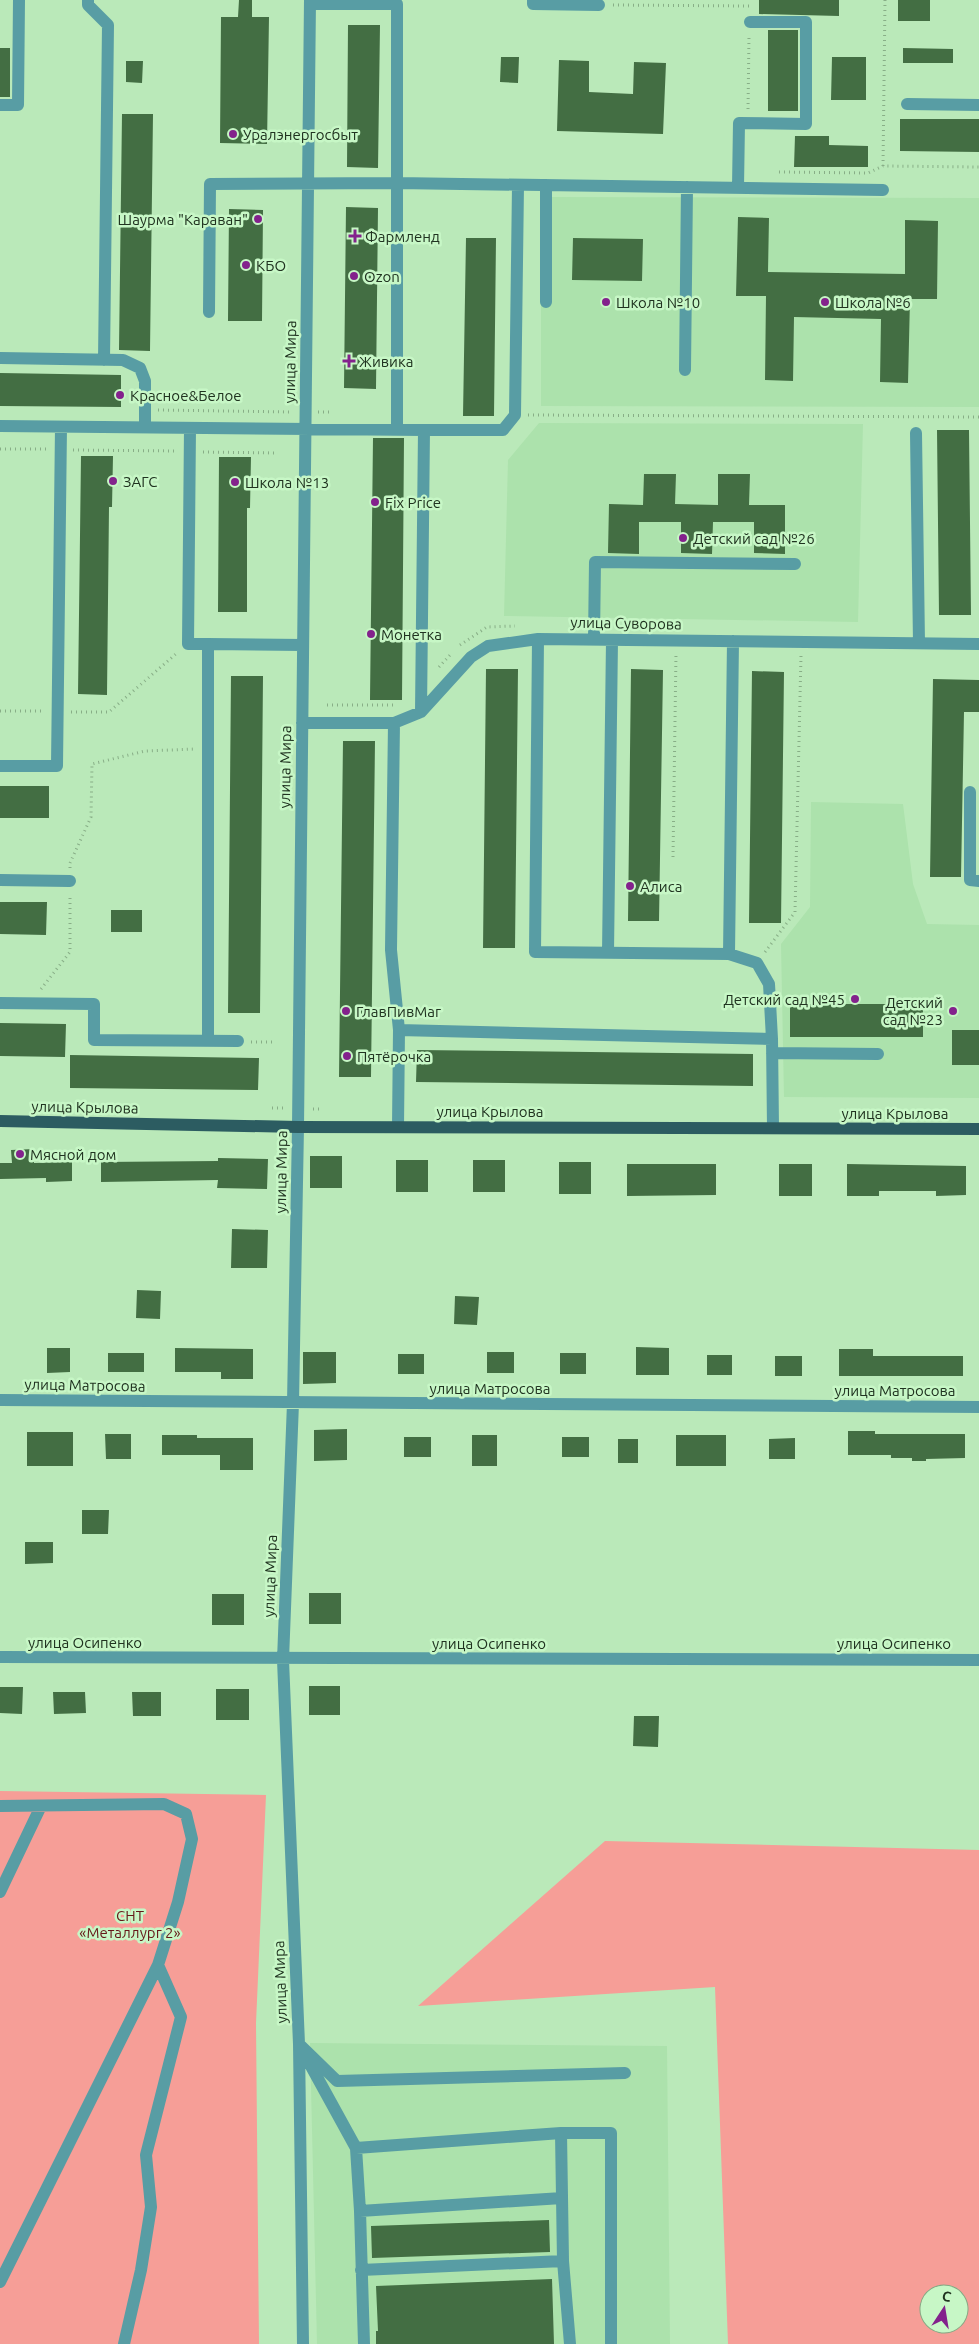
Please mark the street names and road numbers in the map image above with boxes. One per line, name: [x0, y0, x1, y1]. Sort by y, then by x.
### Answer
street label: улица Мира: [281, 320, 299, 404]
street label: улица Суворова: [570, 614, 682, 632]
street label: улица Мира: [276, 725, 294, 809]
street label: улица Крылова: [31, 1098, 139, 1116]
street label: улица Крылова: [436, 1103, 544, 1120]
street label: улица Крылова: [841, 1105, 949, 1122]
street label: улица Мира: [272, 1130, 290, 1214]
street label: улица Матросова: [24, 1375, 146, 1395]
street label: улица Матросова: [429, 1380, 551, 1397]
street label: улица Матросова: [834, 1382, 956, 1399]
street label: улица Мира: [260, 1534, 280, 1618]
street label: улица Осипенко: [28, 1634, 142, 1651]
street label: улица Осипенко: [432, 1635, 546, 1652]
street label: улица Осипенко: [837, 1635, 951, 1652]
street label: улица Мира: [270, 1940, 290, 2024]

